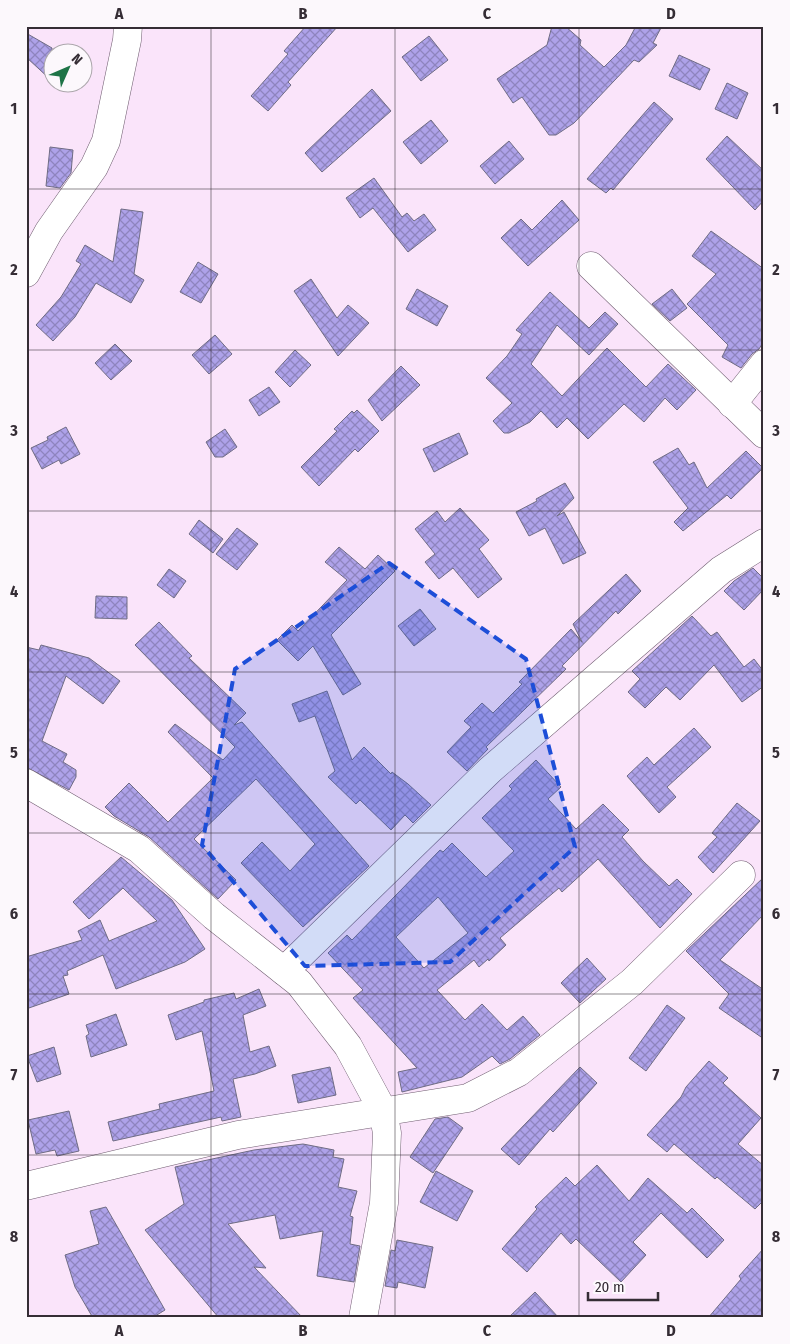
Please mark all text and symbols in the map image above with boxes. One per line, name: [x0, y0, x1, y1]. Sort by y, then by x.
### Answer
text: A: [114, 4, 124, 23]
text: B: [299, 4, 308, 23]
text: C: [483, 4, 492, 23]
text: D: [666, 4, 676, 23]
north arrow: [42, 42, 92, 92]
text: N: [68, 50, 86, 68]
text: 1: [11, 99, 17, 118]
text: 1: [773, 99, 779, 118]
text: 2: [9, 260, 18, 279]
text: 2: [771, 260, 780, 279]
text: 3: [9, 421, 18, 440]
text: 3: [771, 421, 780, 440]
text: 4: [10, 582, 18, 601]
text: 4: [772, 582, 780, 601]
text: 5: [10, 743, 18, 762]
text: 5: [772, 743, 780, 762]
text: 6: [10, 904, 18, 923]
text: 6: [772, 904, 780, 923]
text: 7: [11, 1065, 18, 1084]
text: 7: [773, 1065, 780, 1084]
text: 8: [10, 1227, 19, 1246]
text: 8: [772, 1227, 781, 1246]
scale bar: [588, 1269, 658, 1301]
text: 20 m: [595, 1278, 625, 1296]
text: A: [114, 1321, 124, 1340]
text: B: [299, 1321, 308, 1340]
text: C: [483, 1321, 492, 1340]
text: D: [666, 1321, 676, 1340]

